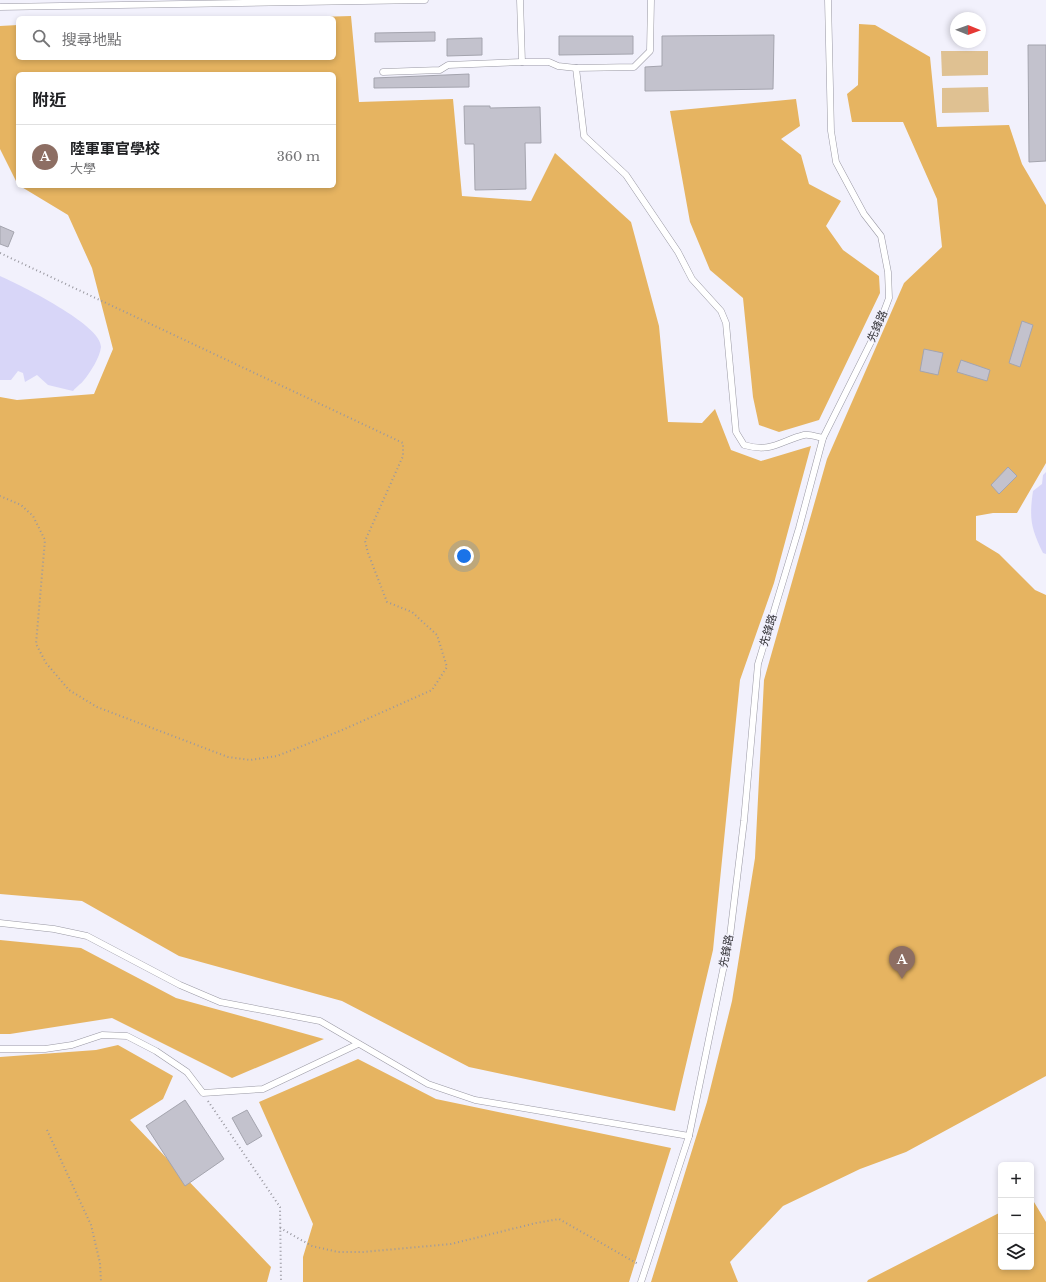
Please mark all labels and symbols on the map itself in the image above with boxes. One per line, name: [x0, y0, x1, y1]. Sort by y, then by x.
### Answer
north arrow: [950, 12, 986, 48]
street label: 先鋒路: [864, 308, 890, 344]
your location: [454, 546, 474, 566]
street label: 先鋒路: [756, 612, 780, 648]
street label: 先鋒路: [716, 933, 736, 969]
pin: A: [889, 946, 915, 979]

